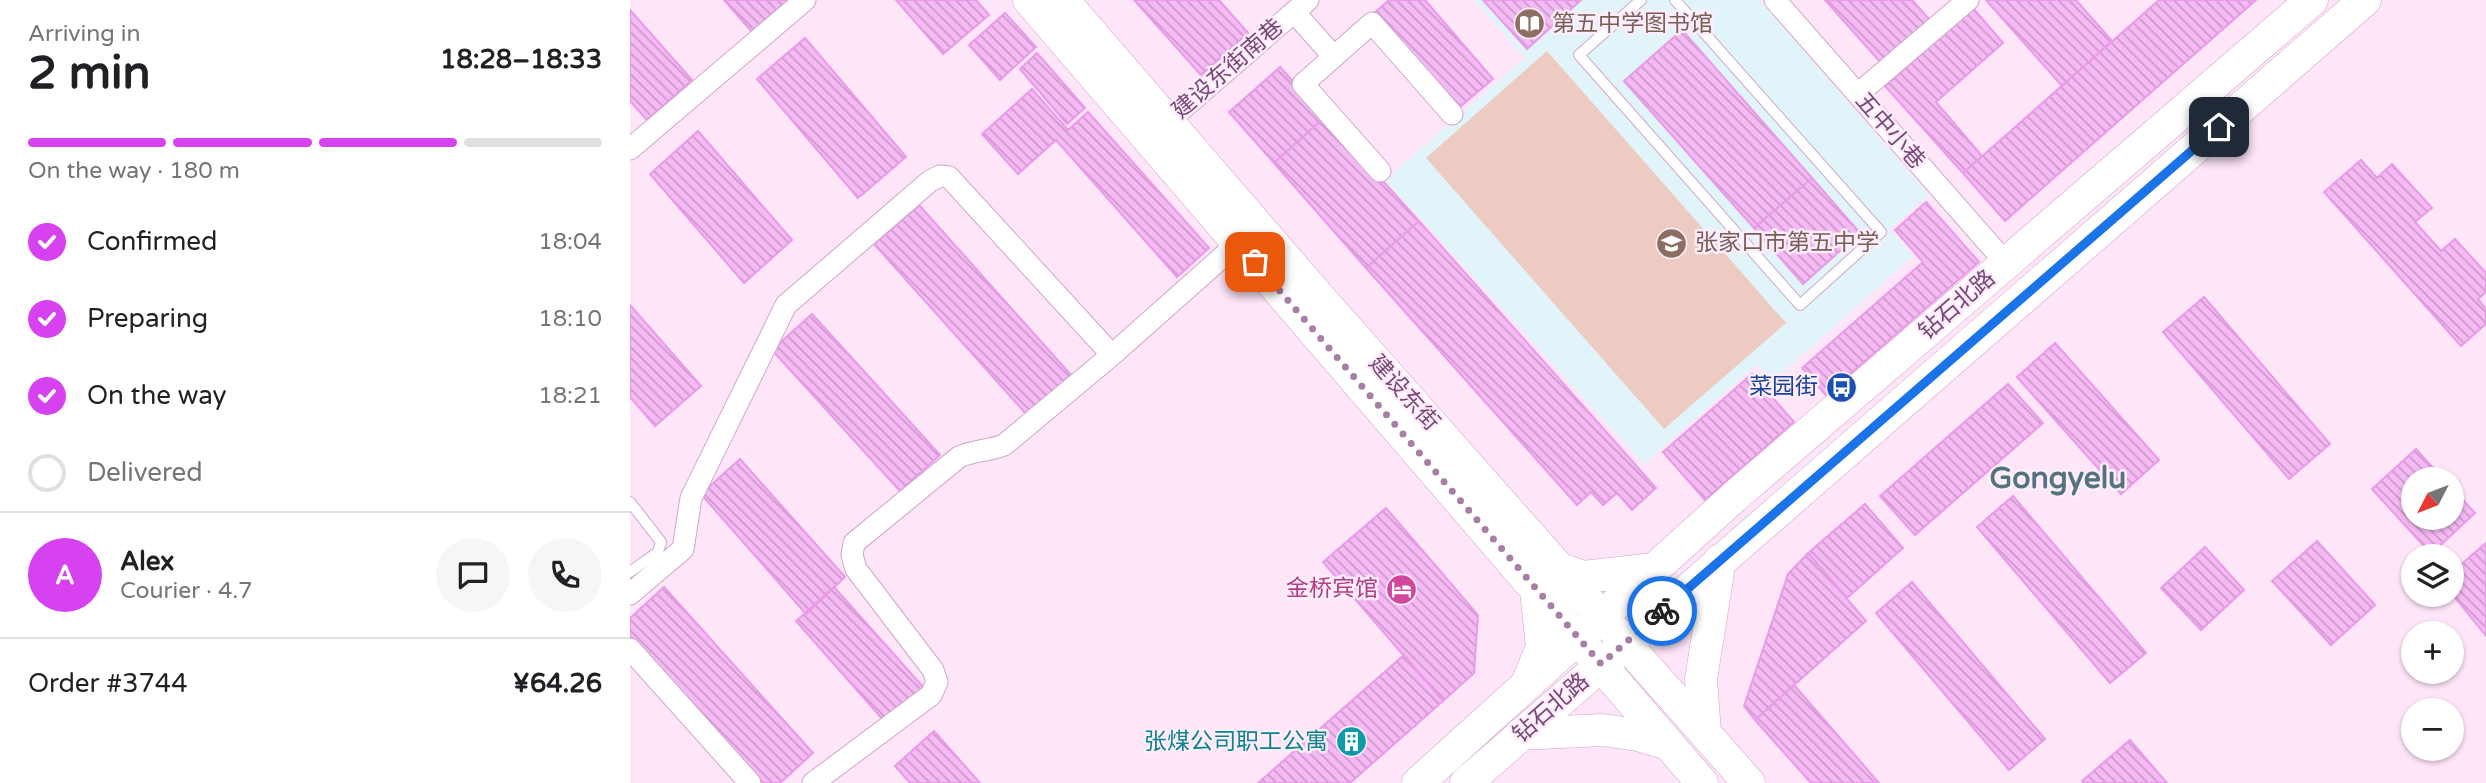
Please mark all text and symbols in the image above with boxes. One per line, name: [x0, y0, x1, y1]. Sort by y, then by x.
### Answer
library icon: 第五中学图书馆: [1512, 7, 1546, 41]
place label: 第五中学图书馆: [1552, 10, 1713, 38]
street label: 建设东街南巷: [1167, 13, 1289, 125]
text: Arriving in: [28, 20, 141, 48]
text: 18:28–18:33: [440, 44, 602, 75]
text: 2 min: [28, 46, 151, 101]
street label: 五中小巷: [1849, 87, 1931, 175]
pin: [2189, 97, 2249, 157]
icon: home: [2200, 108, 2238, 146]
text: On the way · 180 m: [28, 157, 240, 185]
icon: check: [28, 223, 66, 261]
text: Confirmed: [87, 226, 217, 257]
school or university icon: 张家口市第五中学: [1655, 226, 1689, 260]
text: 18:04: [538, 228, 602, 256]
place label: 张家口市第五中学: [1695, 229, 1879, 257]
pin: [1225, 232, 1285, 292]
icon: bag: [1236, 243, 1274, 281]
street label: 钻石北路: [1913, 264, 2001, 346]
icon: check: [28, 300, 66, 338]
text: Preparing: [87, 303, 208, 334]
text: 18:10: [538, 305, 602, 333]
street label: 建设东街: [1363, 349, 1445, 437]
bus stop icon: 菜园街: [1824, 370, 1858, 404]
place label: 菜园街: [1749, 373, 1818, 401]
icon: check: [28, 377, 66, 415]
text: On the way: [87, 380, 227, 411]
text: 18:21: [538, 382, 602, 410]
text: Delivered: [87, 457, 203, 488]
district label: Gongyelu: [1990, 460, 2126, 497]
north arrow: [2401, 467, 2464, 530]
map controls: [2401, 467, 2464, 761]
button: chat: [436, 538, 510, 612]
button: phone: [528, 538, 602, 612]
button: layers: [2401, 544, 2464, 607]
text: Alex: [120, 546, 174, 577]
text: A: [55, 560, 75, 591]
hotel icon: 金桥宾馆: [1384, 572, 1418, 606]
place label: 金桥宾馆: [1286, 575, 1378, 603]
courier: [1627, 576, 1697, 646]
text: Courier · 4.7: [120, 577, 253, 605]
icon: bike: [1643, 592, 1681, 630]
button: +: [2401, 621, 2464, 684]
street label: 钻石北路: [1507, 667, 1595, 749]
text: Order #3744: [28, 668, 188, 699]
text: ¥64.26: [513, 668, 602, 699]
button: −: [2401, 698, 2464, 761]
building icon: 张煤公司职工公寓: [1334, 725, 1368, 759]
place label: 张煤公司职工公寓: [1144, 728, 1328, 756]

